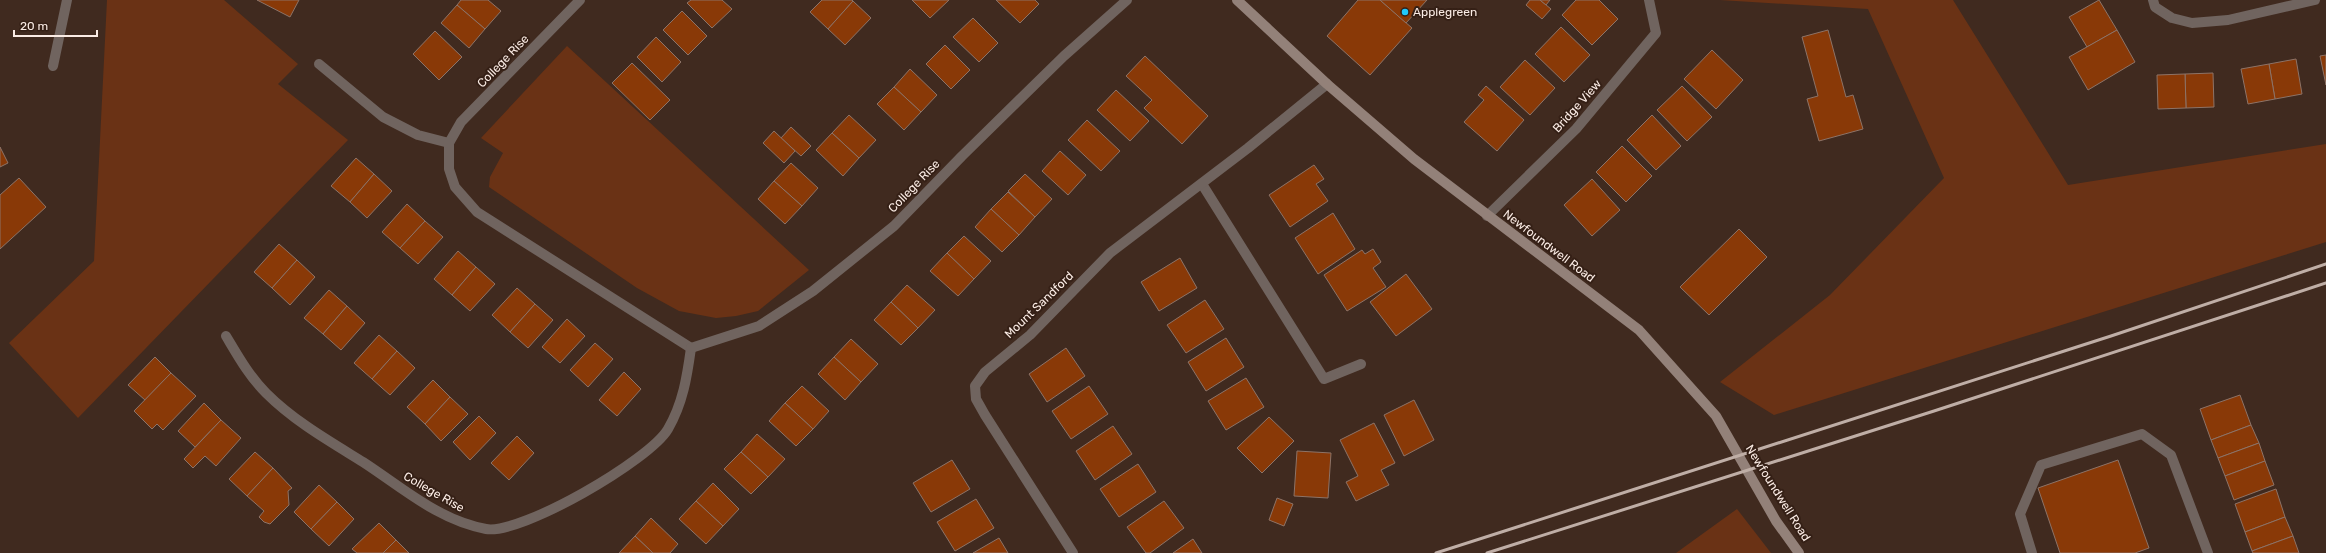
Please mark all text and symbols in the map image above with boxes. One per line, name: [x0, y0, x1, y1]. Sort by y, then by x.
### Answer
place label: Applegreen: [1413, 5, 1477, 19]
marker: Applegreen: [1400, 7, 1410, 17]
scale bar: [14, 12, 97, 38]
text: 20 m: [20, 19, 48, 33]
street label: College Rise: [474, 32, 532, 90]
street label: Bridge View: [1550, 77, 1605, 135]
street label: College Rise: [885, 157, 943, 215]
street label: Newfoundwell Road: [1500, 207, 1598, 285]
street label: Mount Sandford: [1002, 269, 1076, 341]
street label: Newfoundwell Road: [1743, 442, 1813, 544]
street label: College Rise: [401, 469, 467, 515]

